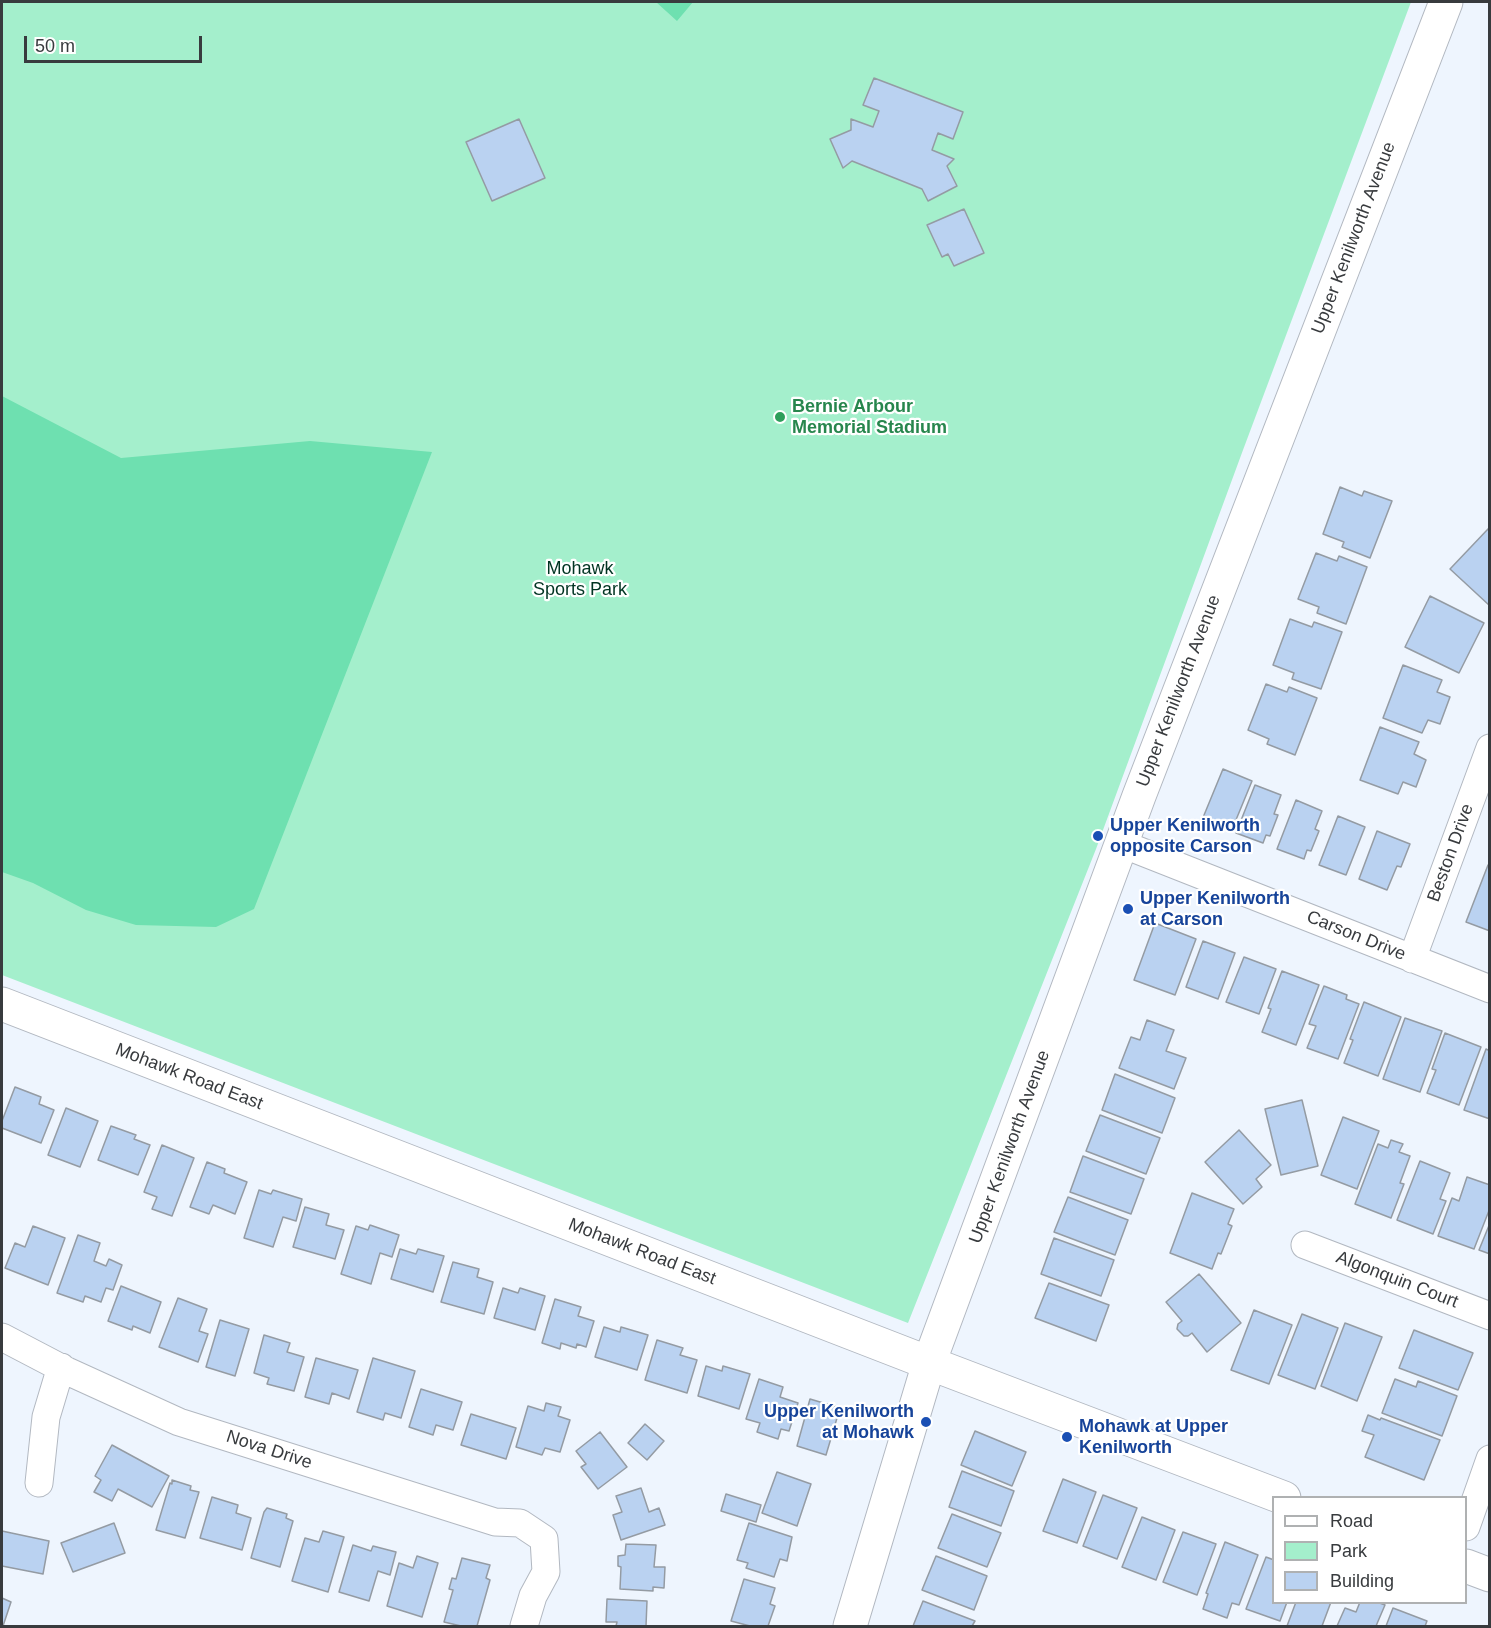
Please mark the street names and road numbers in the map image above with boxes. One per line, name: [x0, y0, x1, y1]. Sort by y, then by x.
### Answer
street label: Upper Kenilworth Avenue: [1307, 139, 1401, 337]
street label: Upper Kenilworth Avenue: [1132, 592, 1226, 790]
street label: Beston Drive: [1423, 801, 1479, 905]
street label: Carson Drive: [1303, 906, 1409, 966]
street label: Mohawk Road East: [112, 1039, 266, 1115]
street label: Upper Kenilworth Avenue: [965, 1048, 1055, 1246]
street label: Mohawk Road East: [565, 1214, 719, 1290]
street label: Algonquin Court: [1333, 1247, 1461, 1313]
street label: Nova Drive: [223, 1426, 315, 1474]

